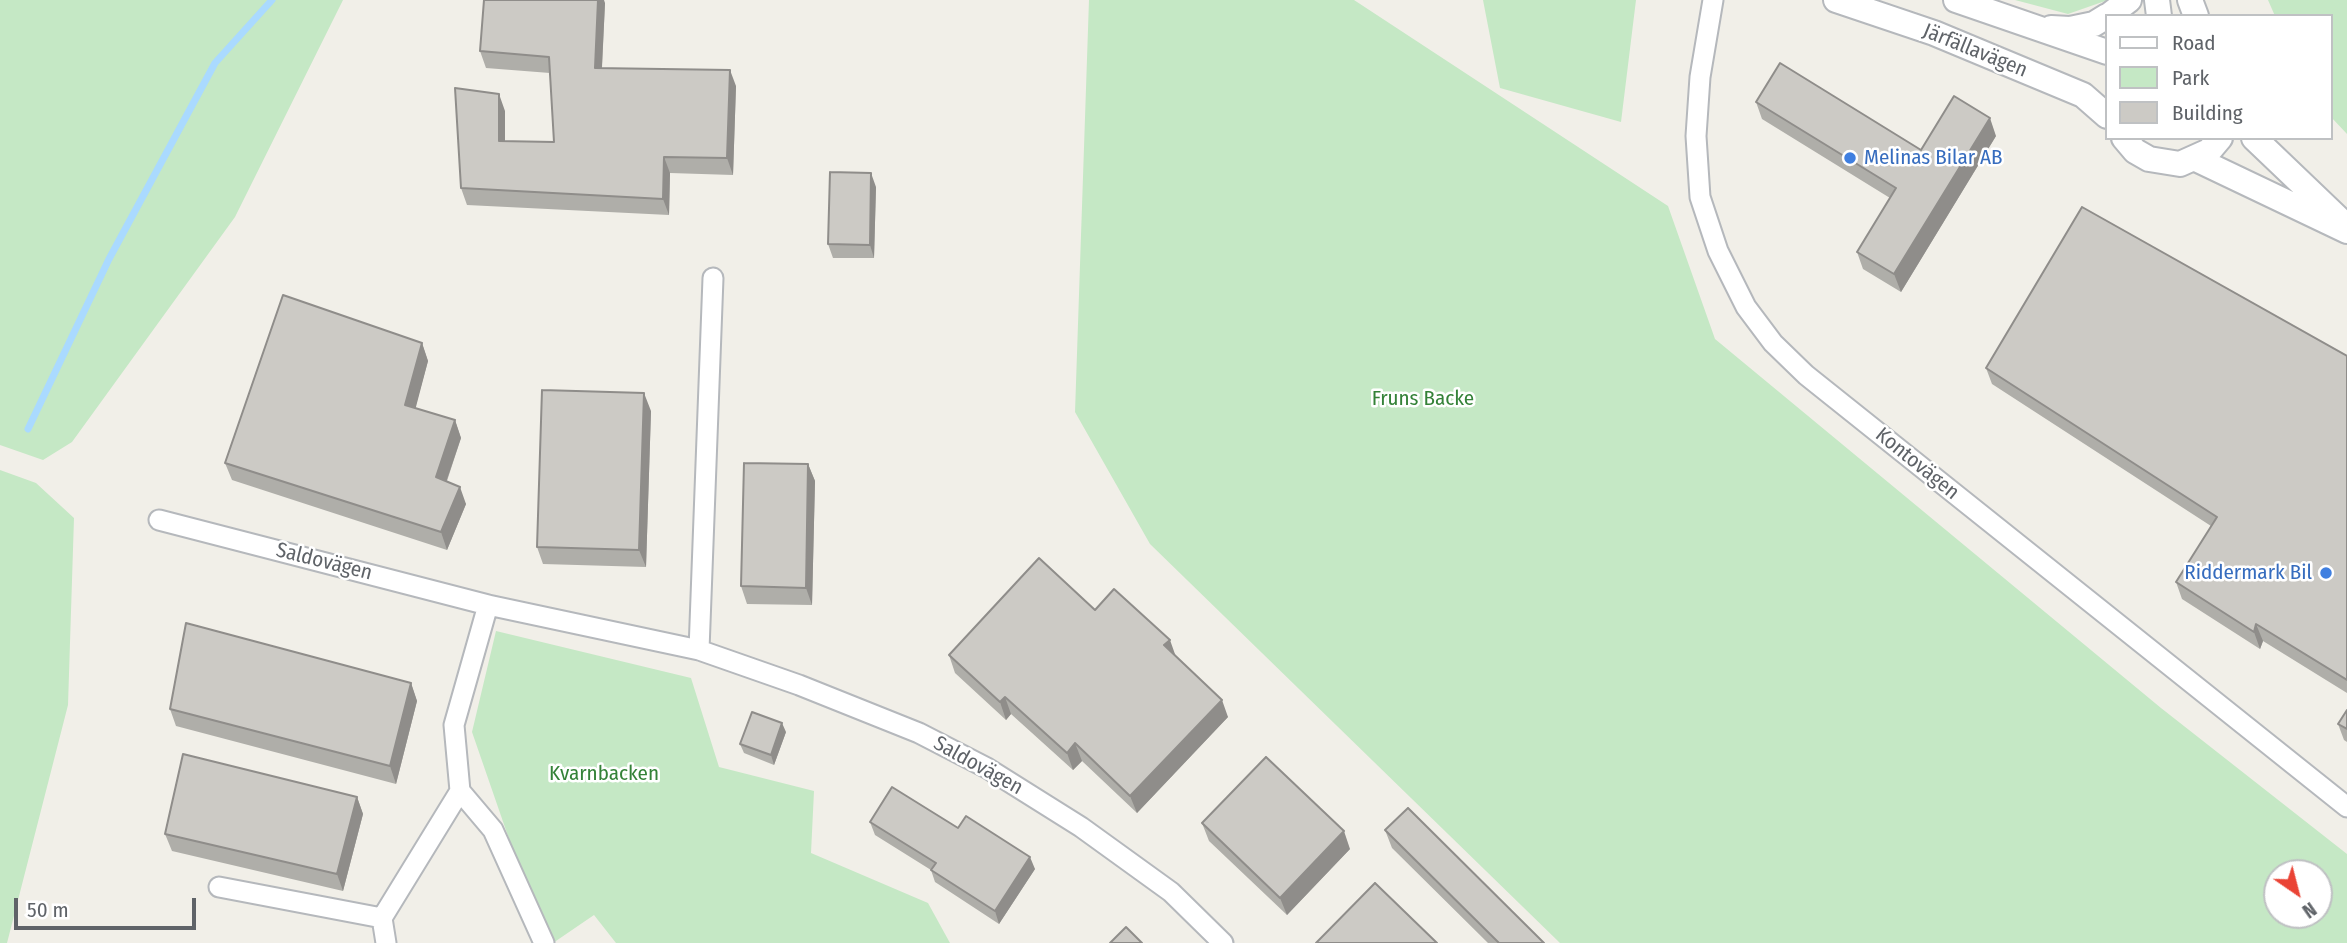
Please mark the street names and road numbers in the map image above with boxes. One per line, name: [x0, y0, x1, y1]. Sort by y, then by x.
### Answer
street label: Järfällavägen: [1919, 19, 2031, 83]
street label: Kontovägen: [1870, 423, 1964, 505]
street label: Saldovägen: [273, 538, 375, 586]
street label: Saldovägen: [929, 731, 1027, 801]

